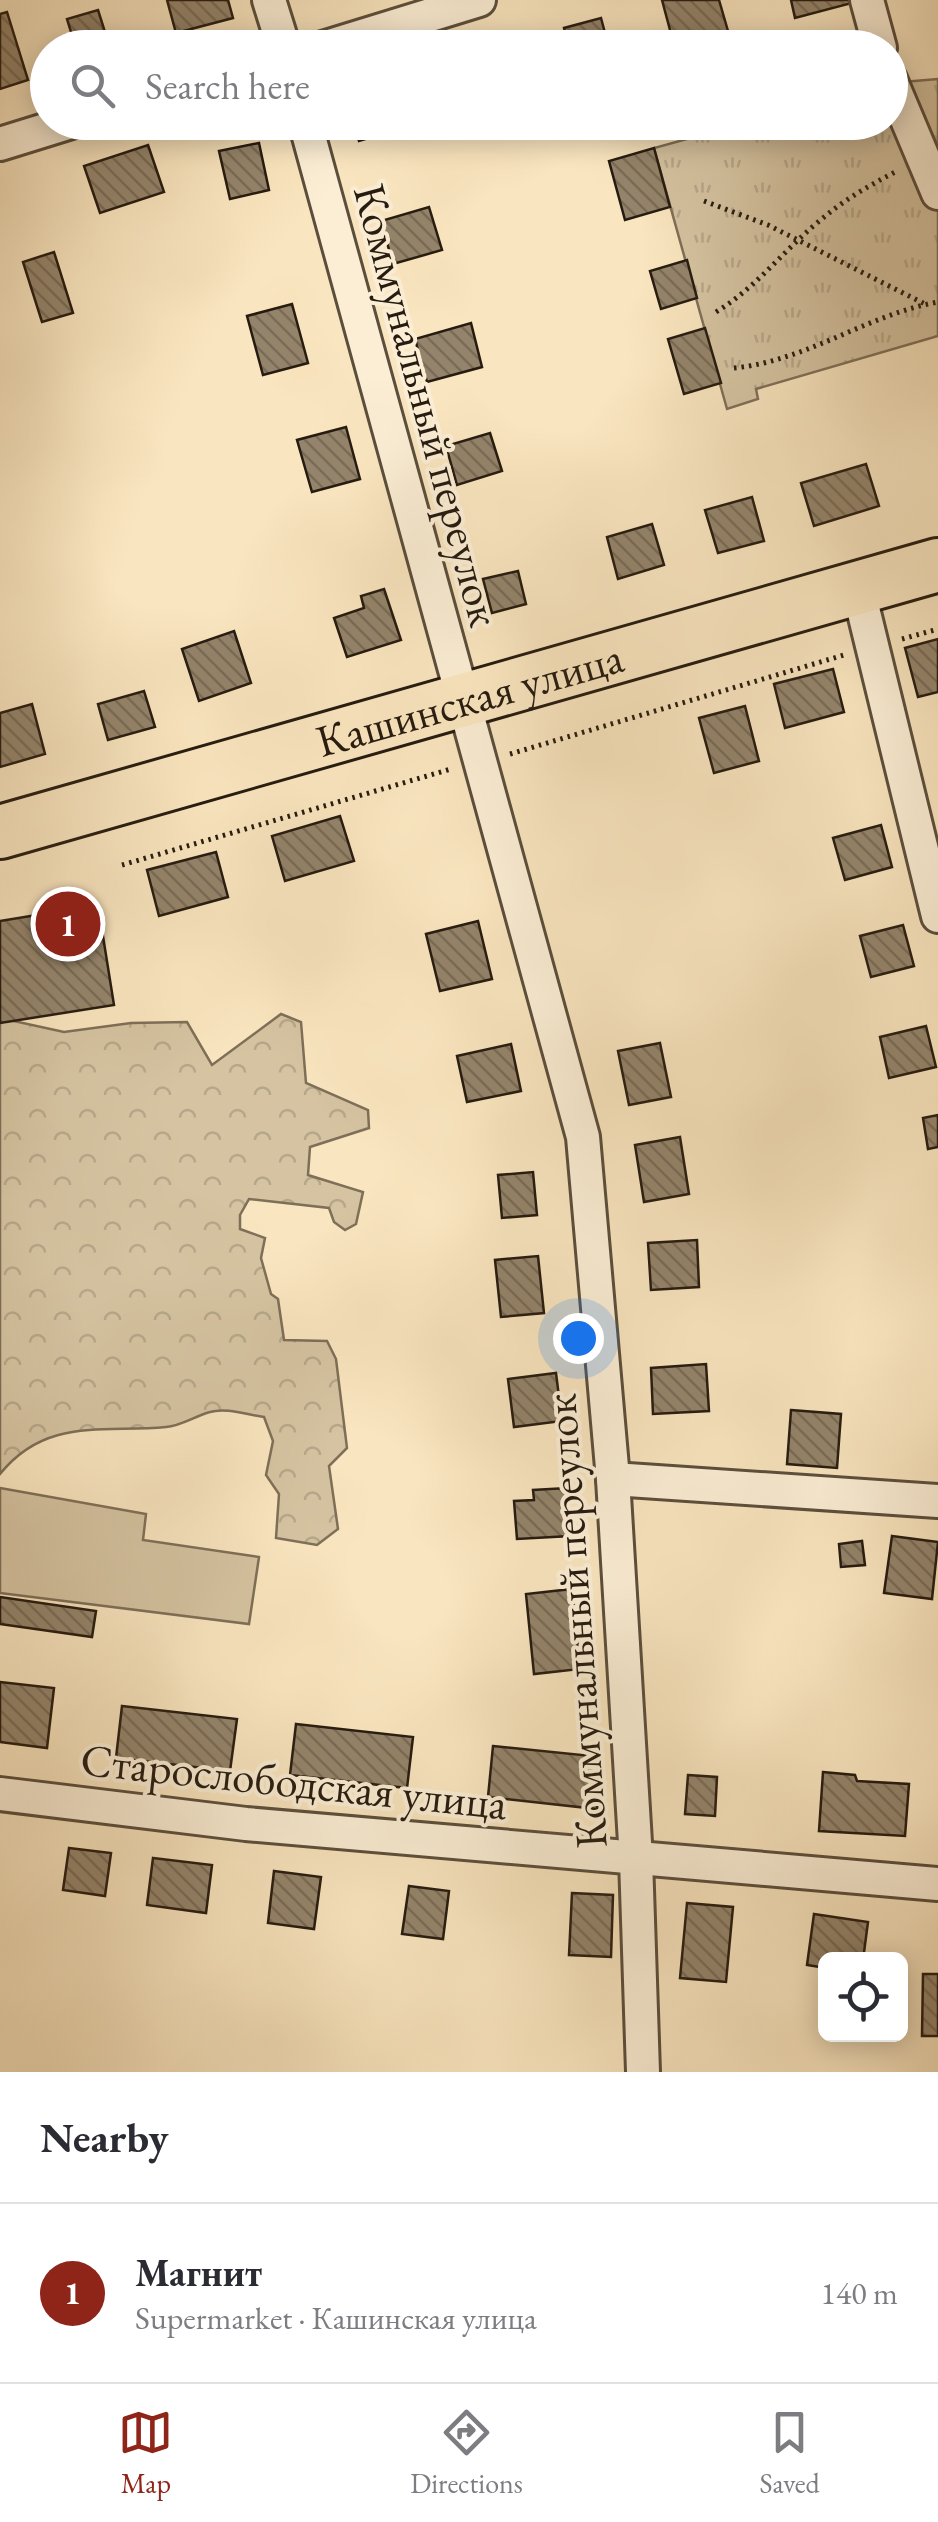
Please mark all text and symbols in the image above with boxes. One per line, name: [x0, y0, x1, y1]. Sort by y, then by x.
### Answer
search box: [30, 30, 908, 140]
icon: search: [65, 58, 120, 113]
text: Search here: [145, 61, 310, 110]
street label: Коммунальный переулок: [341, 177, 515, 633]
street label: Кашинская улица: [309, 627, 630, 770]
pin: 1: [36, 886, 100, 962]
your location: [553, 1313, 604, 1364]
street label: Коммунальный переулок: [530, 1392, 620, 1850]
street label: Старослободская улица: [78, 1730, 510, 1832]
map controls: [818, 1952, 908, 2042]
button: locate: [818, 1952, 908, 2042]
text: Nearby: [40, 2110, 169, 2165]
text: Магнит: [135, 2248, 262, 2297]
text: 1: [64, 2272, 81, 2314]
text: 140 m: [821, 2272, 898, 2314]
text: Supermarket · Кашинская улица: [135, 2297, 537, 2339]
tab: Map: [118, 2405, 173, 2501]
tab: Directions: [410, 2405, 523, 2501]
tab: Saved: [760, 2405, 820, 2501]

